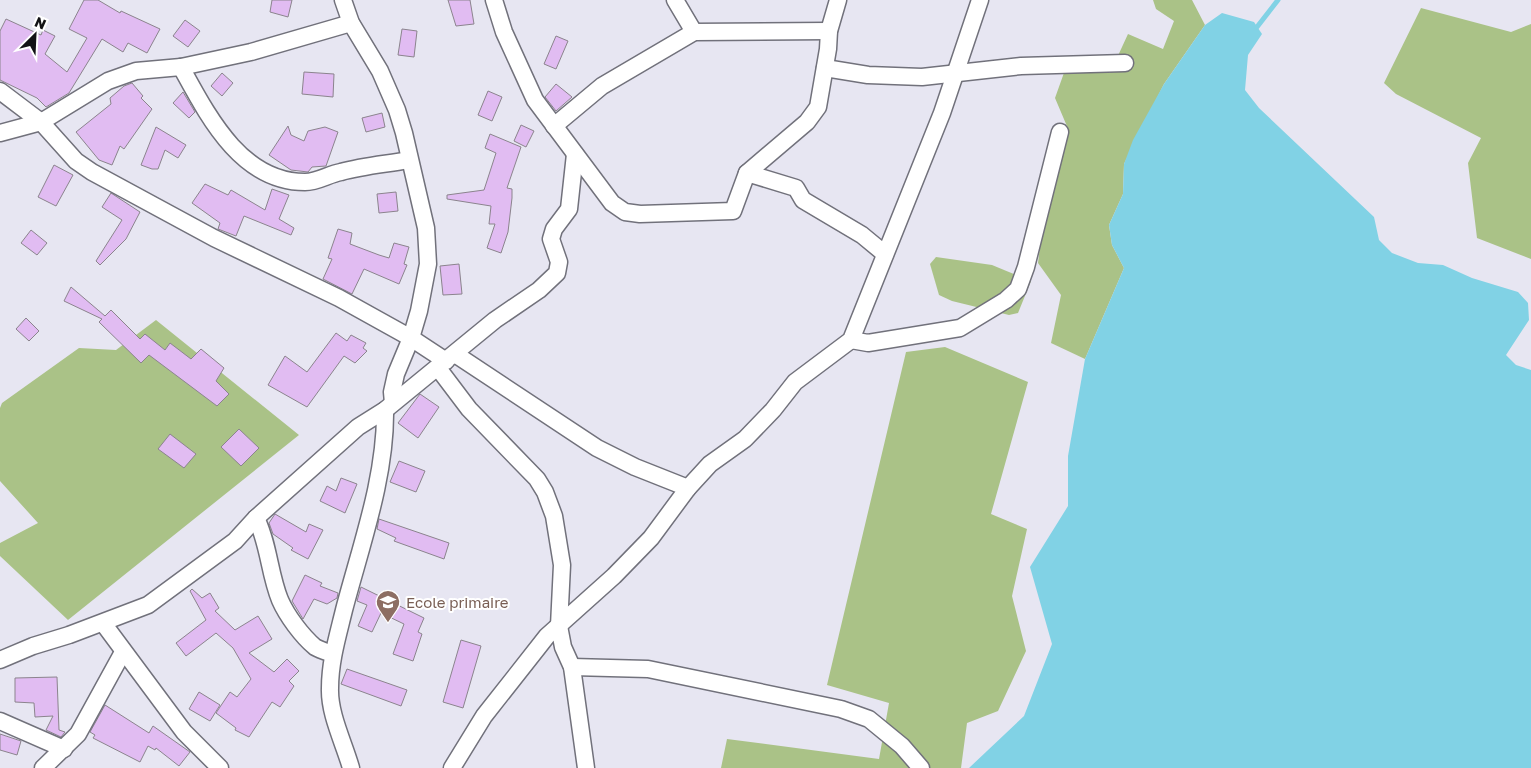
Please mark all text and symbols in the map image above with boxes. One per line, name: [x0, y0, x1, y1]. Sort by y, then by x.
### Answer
north arrow: [10, 10, 60, 60]
text: N: [32, 13, 49, 33]
school or university icon: Ecole primaire: [375, 589, 401, 623]
place label: Ecole primaire: [406, 593, 509, 611]

